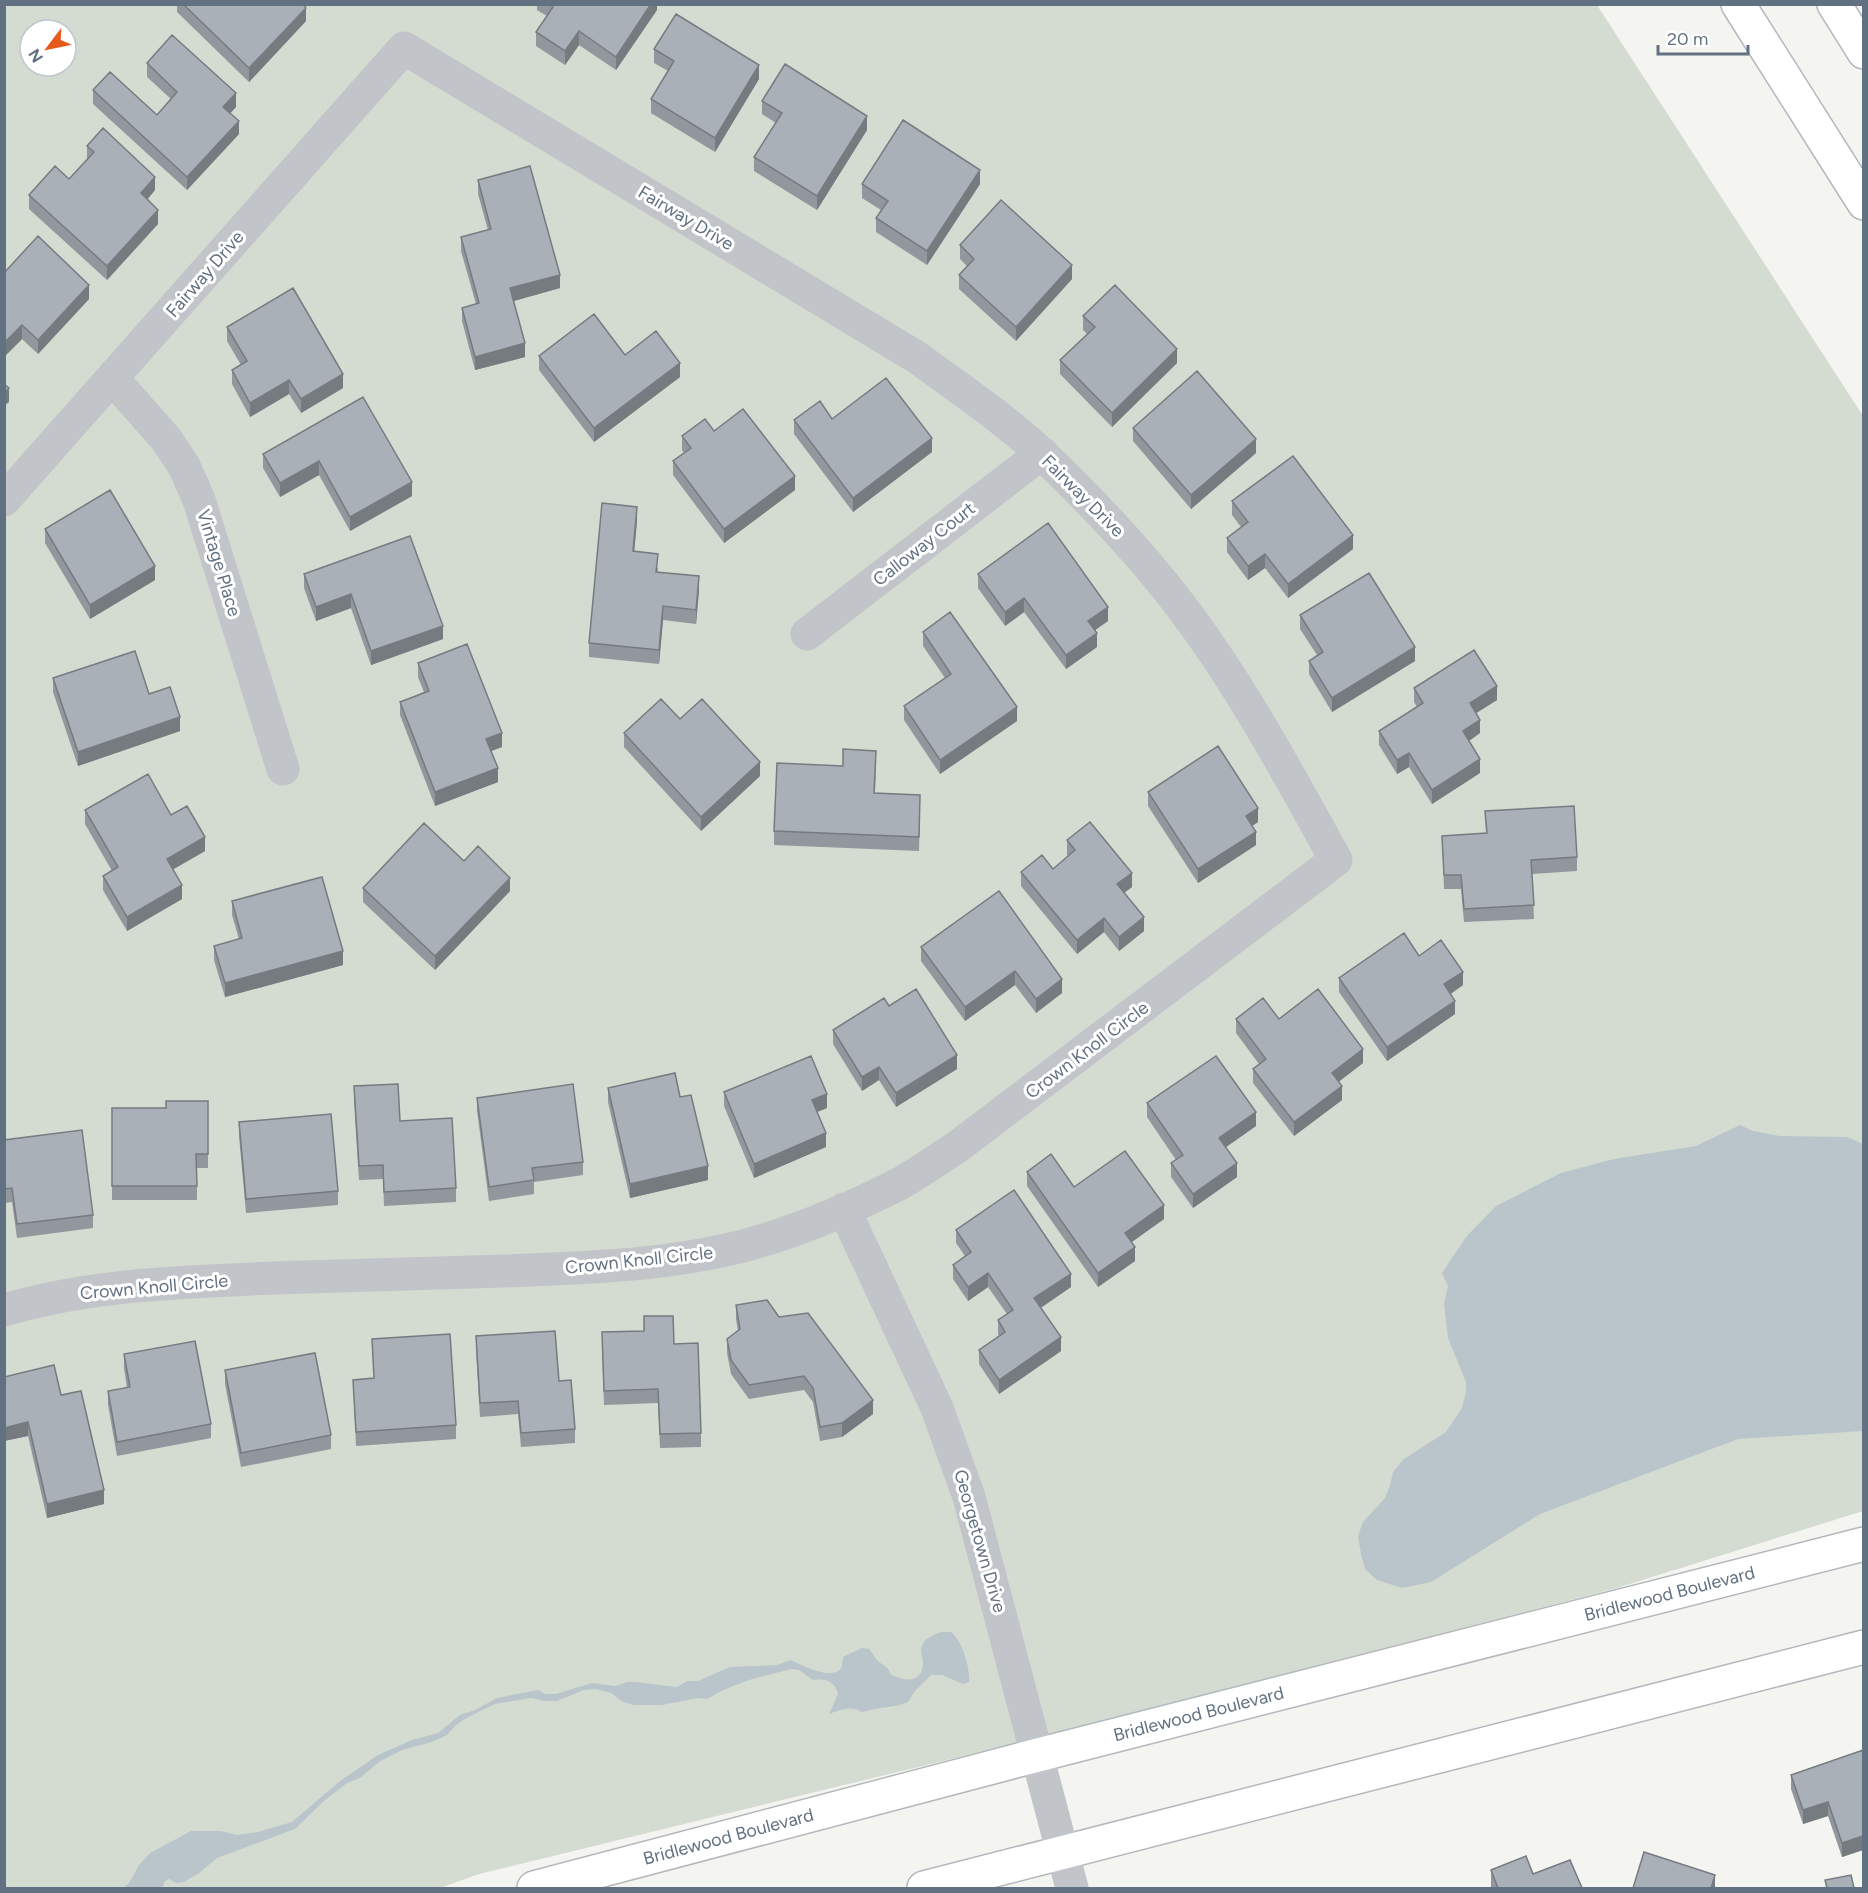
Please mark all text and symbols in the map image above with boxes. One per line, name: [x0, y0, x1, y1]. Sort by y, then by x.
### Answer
north arrow: [18, 18, 78, 78]
scale bar: [1658, 18, 1748, 56]
text: 20 m: [1667, 28, 1708, 50]
text: N: [24, 45, 47, 66]
street label: Fairway Drive: [634, 181, 738, 255]
street label: Fairway Drive: [161, 226, 249, 322]
street label: Fairway Drive: [1037, 450, 1129, 542]
street label: Calloway Court: [869, 497, 980, 591]
street label: Vintage Place: [192, 507, 246, 619]
street label: Crown Knoll Circle: [1021, 996, 1153, 1103]
street label: Crown Knoll Circle: [564, 1241, 714, 1279]
street label: Crown Knoll Circle: [79, 1270, 229, 1304]
street label: Georgetown Drive: [949, 1467, 1011, 1615]
street label: Bridlewood Boulevard: [1582, 1561, 1757, 1626]
street label: Bridlewood Boulevard: [1111, 1682, 1286, 1746]
street label: Bridlewood Boulevard: [641, 1804, 816, 1870]

